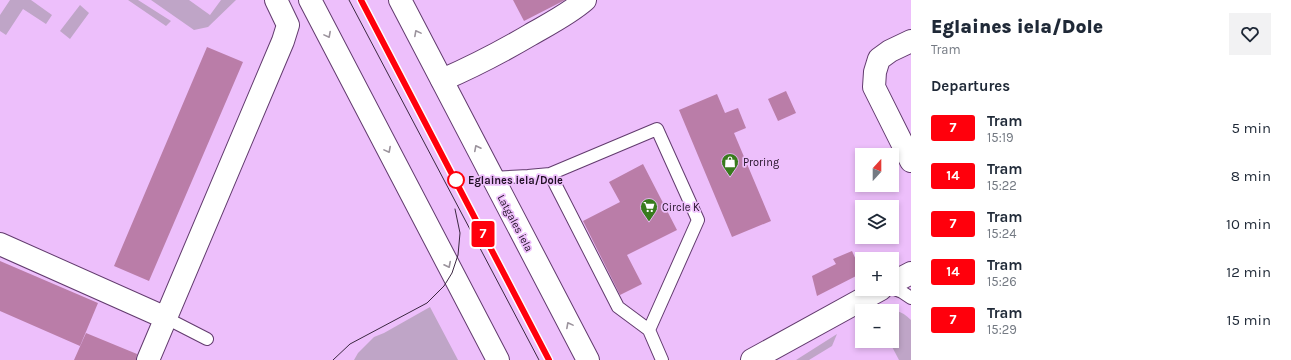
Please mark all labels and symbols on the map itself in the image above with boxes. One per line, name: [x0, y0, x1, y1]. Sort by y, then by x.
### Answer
one-way arrow: [323, 30, 331, 38]
one-way arrow: [414, 30, 422, 37]
one-way arrow: [384, 145, 391, 153]
one-way arrow: [474, 145, 481, 153]
north arrow: [855, 148, 899, 192]
shop icon: Proring: [720, 152, 740, 177]
place label: Proring: [743, 156, 780, 169]
marker: Eglaines iela/Dole: [447, 171, 465, 189]
place label: Eglaines iela/Dole: [468, 174, 563, 187]
street label: Latgales iela: [495, 192, 535, 254]
supermarket icon: Circle K: [639, 197, 659, 222]
place label: Circle K: [662, 201, 700, 214]
line badge: 7: [470, 221, 496, 247]
one-way arrow: [443, 261, 451, 268]
one-way arrow: [567, 322, 574, 330]

